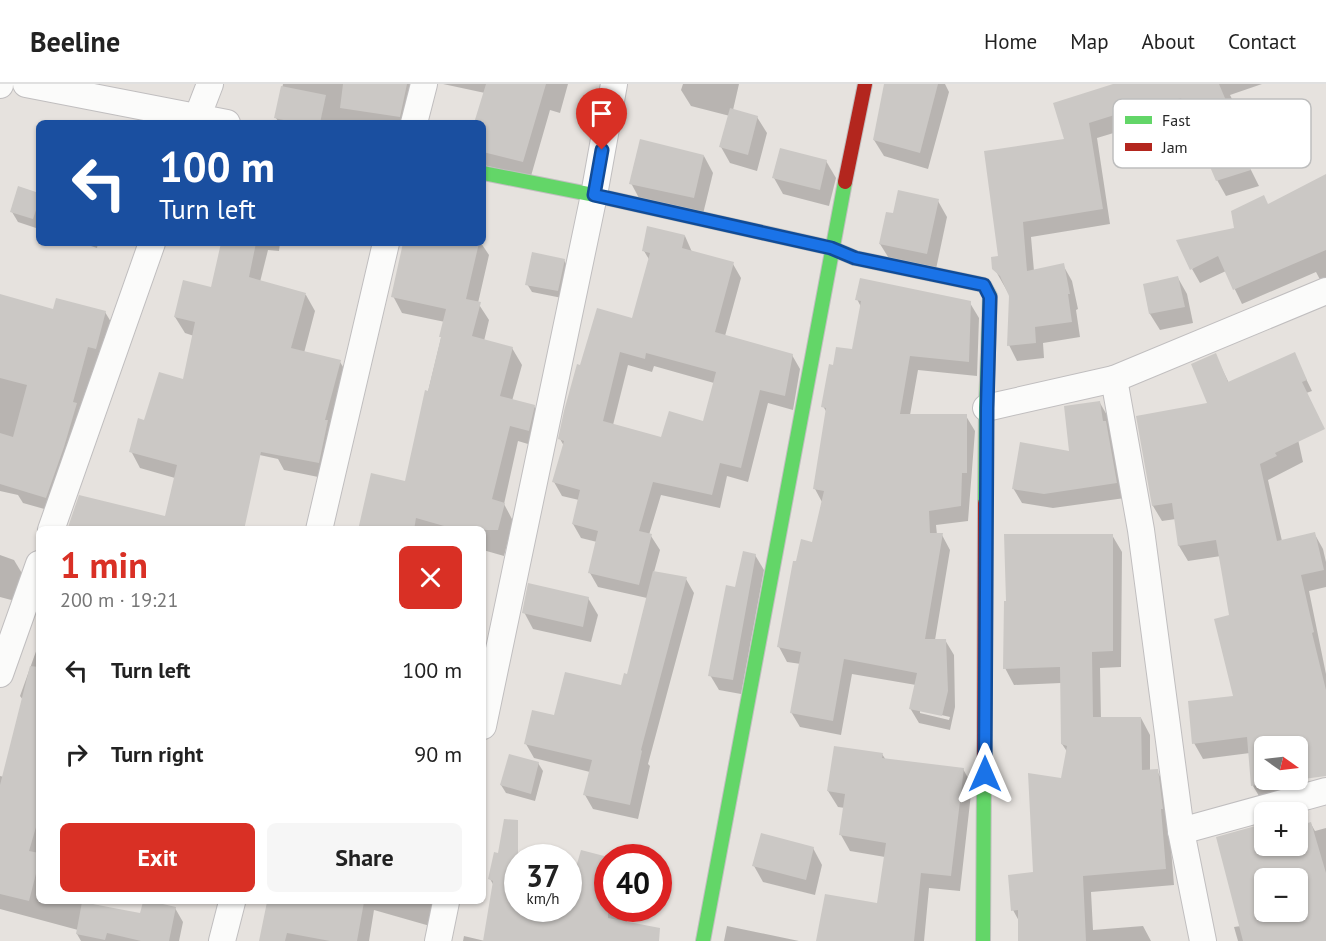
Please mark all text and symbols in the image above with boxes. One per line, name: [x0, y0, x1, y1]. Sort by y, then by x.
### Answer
text: Beeline: [30, 23, 120, 60]
text: Home: [984, 28, 1037, 55]
text: Map: [1070, 28, 1109, 55]
text: About: [1142, 28, 1195, 55]
text: Contact: [1228, 28, 1296, 55]
pin: [576, 88, 627, 150]
icon: arrive: [585, 97, 618, 130]
legend: [1113, 99, 1311, 168]
text: Fast: [1162, 110, 1191, 130]
text: Jam: [1161, 137, 1188, 157]
text: 100 m: [159, 139, 275, 194]
icon: left: [60, 144, 138, 222]
text: Turn left: [159, 192, 256, 226]
text: 1 min: [60, 541, 148, 588]
button: close: [399, 546, 462, 609]
text: 200 m · 19:21: [60, 587, 178, 613]
icon: left: [60, 654, 93, 687]
text: Turn left: [111, 656, 191, 684]
text: 100 m: [402, 656, 462, 684]
north arrow: [1254, 736, 1308, 790]
map controls: [1254, 736, 1308, 922]
icon: right: [60, 738, 93, 771]
text: Turn right: [111, 740, 203, 768]
text: 90 m: [414, 740, 462, 768]
position arrow: [953, 742, 1017, 806]
button: +: [1254, 802, 1308, 856]
button: Exit: [60, 823, 255, 892]
button: Share: [267, 823, 462, 892]
speed limit sign: 40: [594, 844, 672, 922]
text: 37: [526, 856, 560, 895]
button: −: [1254, 868, 1308, 922]
text: km/h: [527, 889, 559, 908]

